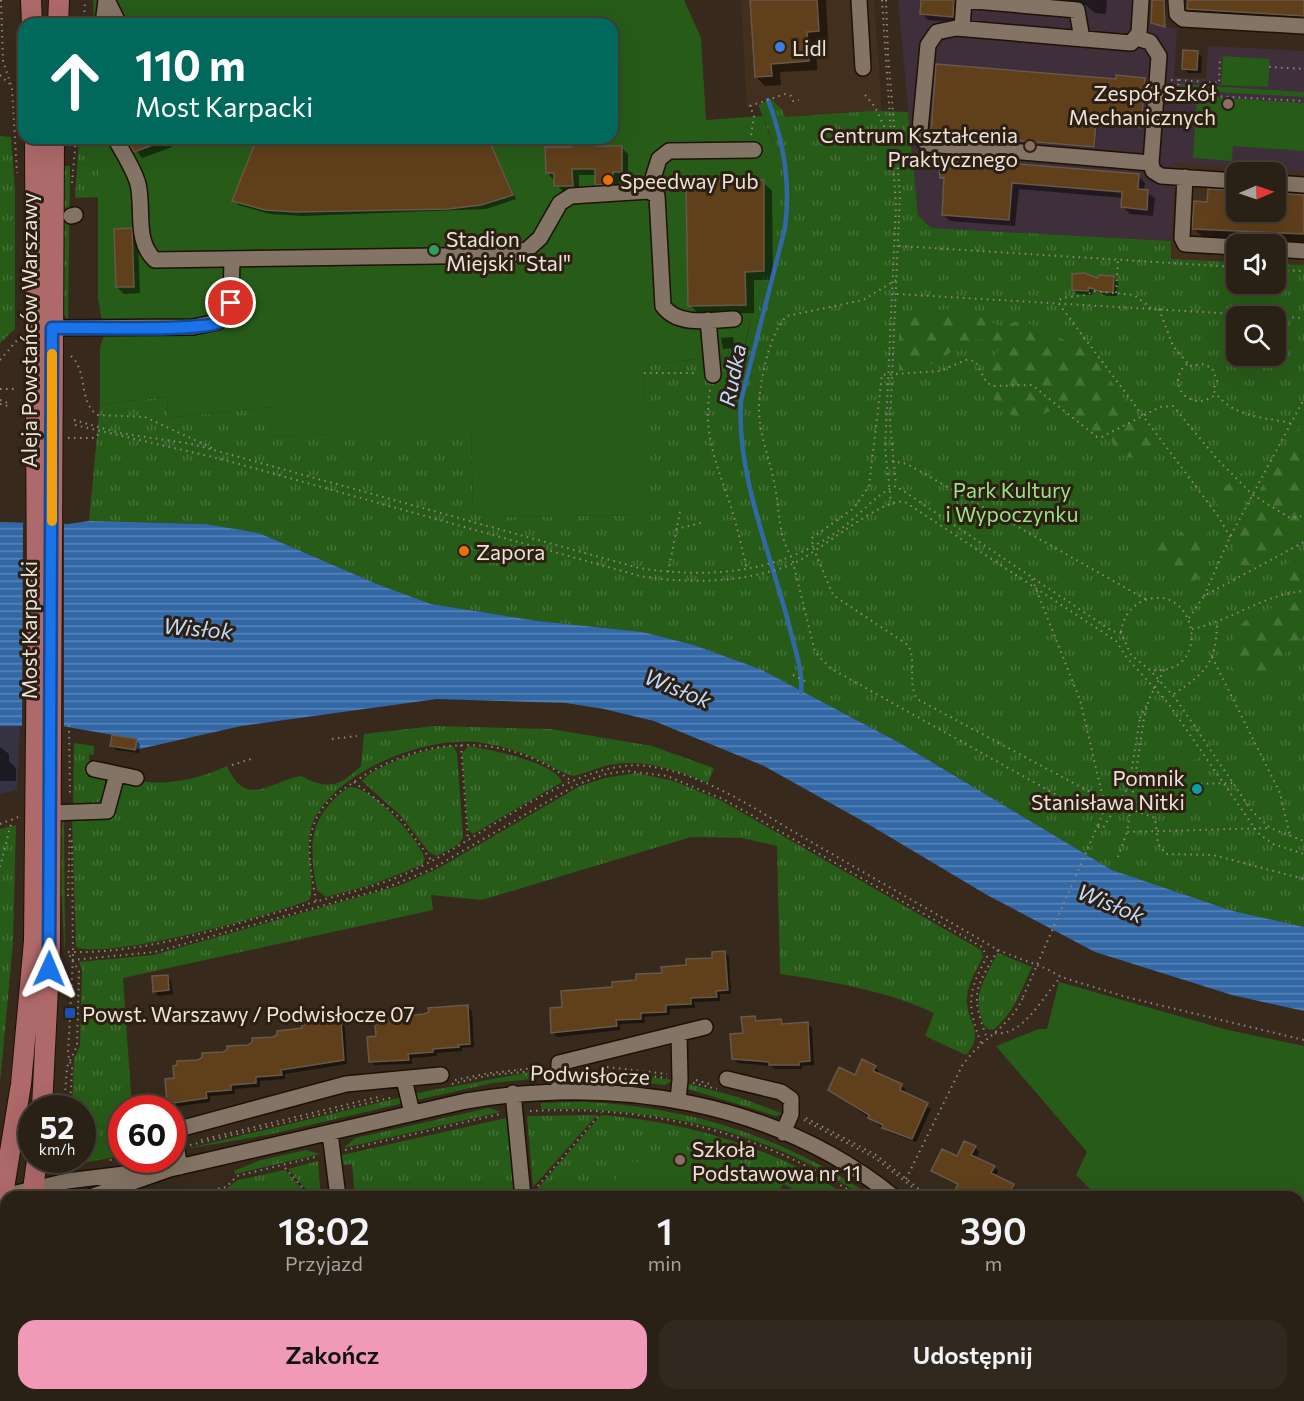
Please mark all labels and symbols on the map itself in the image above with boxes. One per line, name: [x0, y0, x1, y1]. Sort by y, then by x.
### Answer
place label: Lidl: [792, 35, 827, 60]
marker: Lidl: [773, 40, 787, 54]
place label: Zespół Szkół Mechanicznych: [1069, 80, 1217, 129]
marker: Zespół Szkół Mechanicznych: [1221, 97, 1235, 111]
place label: Centrum Kształcenia Praktycznego: [820, 122, 1018, 171]
marker: Centrum Kształcenia Praktycznego: [1023, 139, 1037, 153]
north arrow: [1226, 162, 1286, 222]
place label: Speedway Pub: [620, 168, 759, 193]
marker: Speedway Pub: [601, 173, 615, 187]
street label: Aleja Powstańców Warszawy: [16, 192, 41, 468]
place label: Stadion Miejski "Stal": [446, 226, 571, 275]
marker: Stadion Miejski "Stal": [427, 243, 441, 257]
pin: [205, 277, 256, 328]
water label: Rudka: [713, 342, 751, 408]
park label: Park Kultury i Wypoczynku: [946, 477, 1078, 526]
place label: Zapora: [476, 539, 545, 564]
marker: Zapora: [457, 544, 471, 558]
street label: Most Karpacki: [16, 561, 41, 699]
water label: Wisłok: [162, 612, 235, 645]
water label: Wisłok: [641, 662, 716, 714]
place label: Pomnik Stanisława Nitki: [1031, 765, 1185, 814]
marker: Pomnik Stanisława Nitki: [1190, 782, 1204, 796]
water label: Wisłok: [1074, 877, 1149, 929]
position arrow: [17, 937, 81, 1001]
place label: Powst. Warszawy / Podwisłocze 07: [82, 1001, 415, 1026]
marker: Powst. Warszawy / Podwisłocze 07: [63, 1006, 77, 1020]
street label: Podwisłocze: [530, 1059, 650, 1089]
speed limit sign: 60: [108, 1095, 186, 1173]
place label: Szkoła Podstawowa nr 11: [692, 1136, 861, 1185]
marker: Szkoła Podstawowa nr 11: [673, 1153, 687, 1167]

